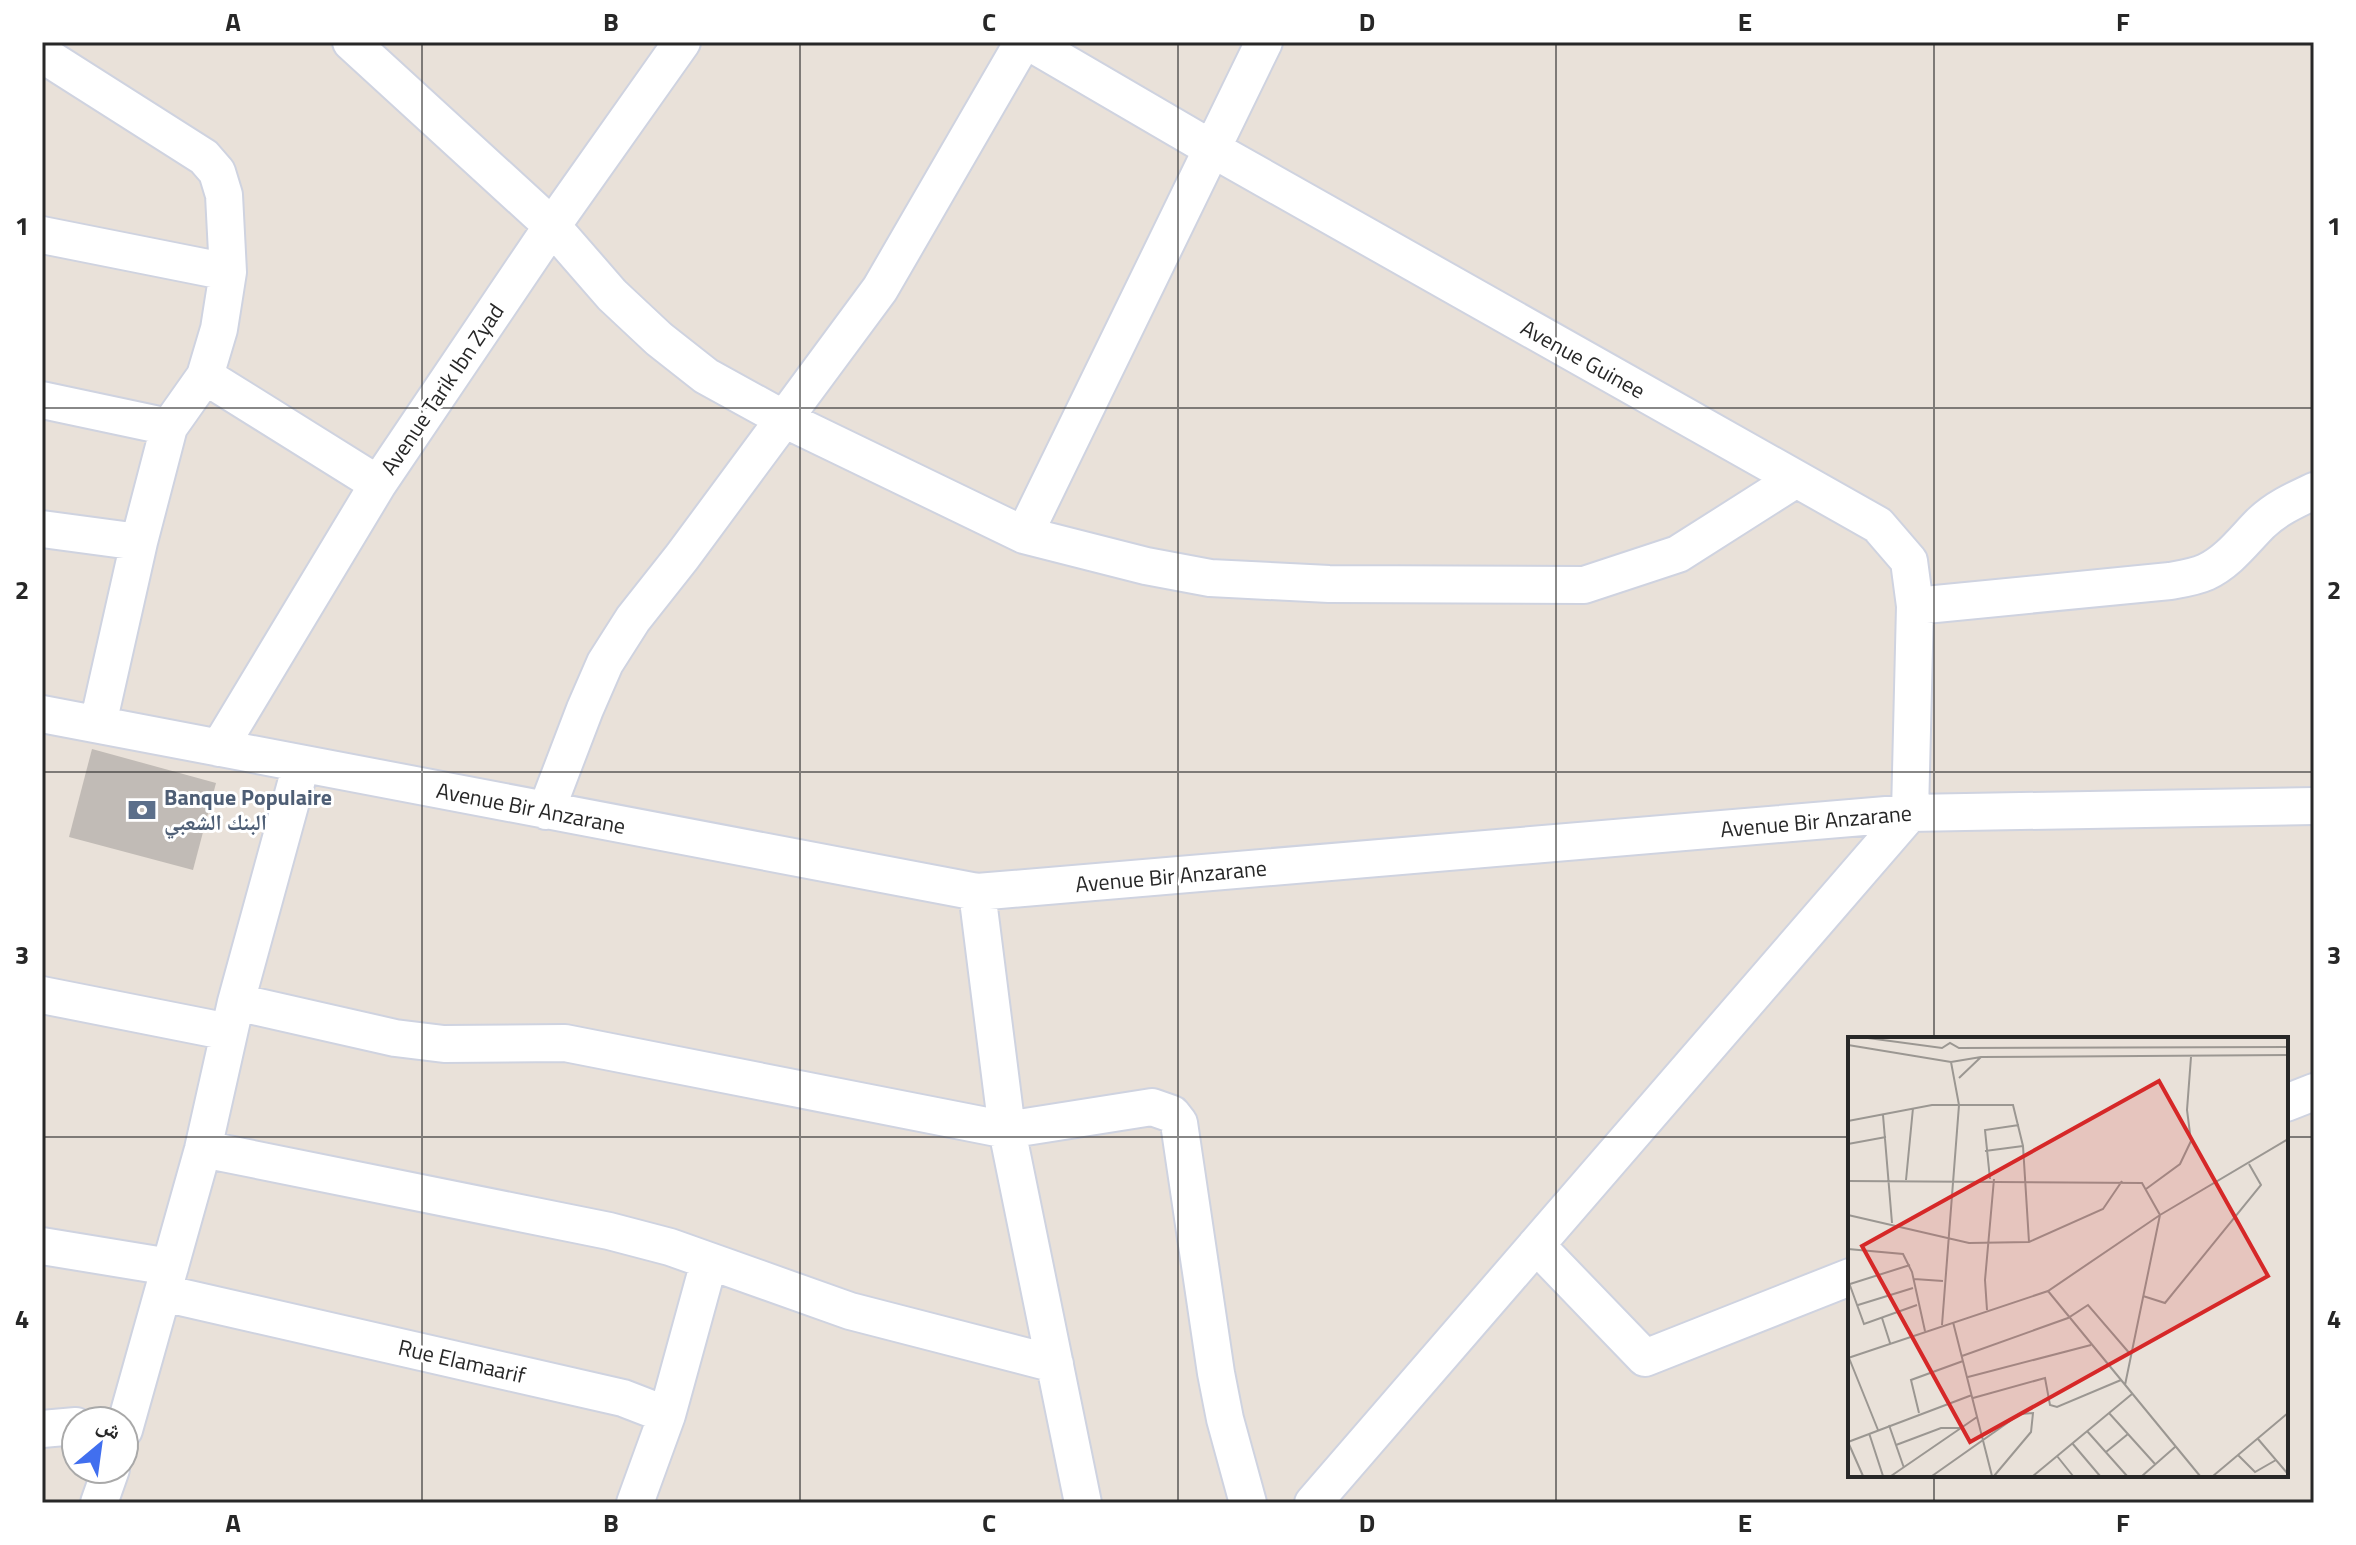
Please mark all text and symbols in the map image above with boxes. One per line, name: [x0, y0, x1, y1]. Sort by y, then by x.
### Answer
text: A: [225, 2, 241, 41]
text: B: [603, 2, 619, 41]
text: C: [982, 2, 996, 41]
text: D: [1359, 2, 1375, 41]
text: E: [1738, 2, 1752, 41]
text: F: [2116, 2, 2130, 41]
text: 1: [15, 206, 29, 245]
text: 1: [2327, 206, 2341, 245]
street label: Avenue Tarik Ibn Zyad: [372, 296, 512, 482]
street label: Avenue Guinee: [1515, 311, 1651, 407]
text: 2: [15, 570, 29, 609]
text: 2: [2327, 570, 2341, 609]
street label: Avenue Bir Anzarane: [434, 773, 628, 843]
place label: Banque Populaire البنك الشعبي: [164, 780, 332, 839]
bank icon: Banque Populaire البنك الشعبي: [127, 795, 157, 825]
street label: Avenue Bir Anzarane: [1719, 796, 1913, 846]
street label: Avenue Bir Anzarane: [1074, 851, 1268, 901]
text: 3: [15, 935, 29, 974]
text: 3: [2327, 935, 2341, 974]
inset map: [1848, 1037, 2288, 1477]
text: 4: [15, 1299, 29, 1338]
text: 4: [2327, 1299, 2341, 1338]
street label: Rue Elamaarif: [395, 1330, 530, 1392]
north arrow: [60, 1405, 140, 1485]
text: ش: [91, 1407, 128, 1448]
text: A: [225, 1503, 241, 1542]
text: B: [603, 1503, 619, 1542]
text: C: [982, 1503, 996, 1542]
text: D: [1359, 1503, 1375, 1542]
text: E: [1738, 1503, 1752, 1542]
text: F: [2116, 1503, 2130, 1542]

